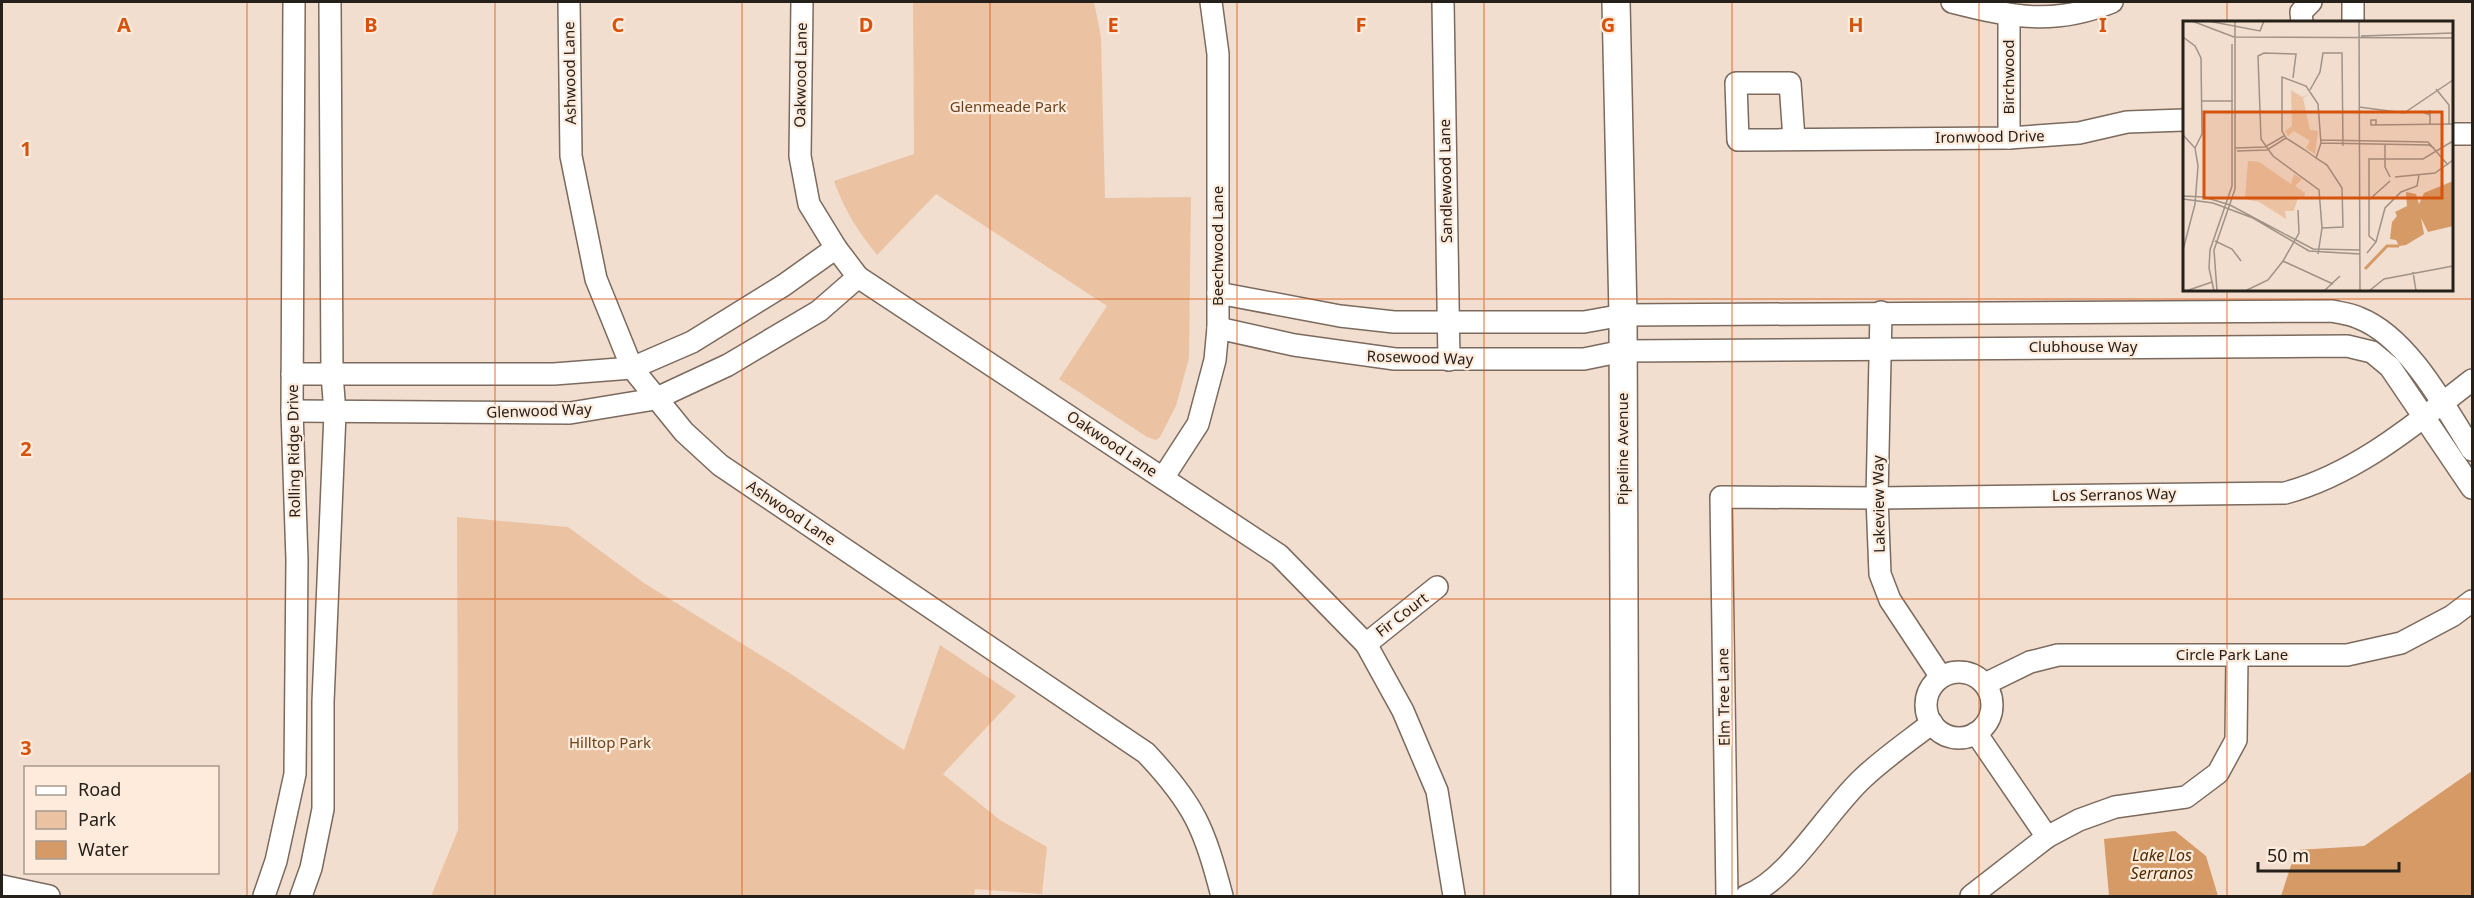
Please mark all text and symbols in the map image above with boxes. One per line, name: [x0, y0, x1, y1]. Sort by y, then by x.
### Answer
text: A: [117, 11, 131, 38]
text: B: [364, 11, 378, 38]
text: C: [612, 11, 625, 38]
text: D: [859, 11, 873, 38]
text: E: [1107, 11, 1119, 38]
text: F: [1356, 11, 1366, 38]
text: G: [1601, 11, 1615, 38]
text: H: [1848, 11, 1864, 38]
text: I: [2099, 11, 2107, 38]
street label: Ashwood Lane: [558, 21, 580, 125]
inset map: [2183, 21, 2453, 291]
street label: Oakwood Lane: [789, 22, 811, 128]
street label: Birchwood: [1998, 39, 2018, 115]
park label: Glenmeade Park: [950, 96, 1066, 116]
street label: Sandlewood Lane: [1434, 119, 1456, 243]
street label: Ironwood Drive: [1935, 125, 2045, 147]
text: 1: [20, 135, 32, 162]
street label: Beechwood Lane: [1207, 186, 1227, 306]
street label: Clubhouse Way: [2029, 336, 2138, 356]
street label: Rosewood Way: [1366, 345, 1474, 369]
street label: Rolling Ridge Drive: [282, 384, 304, 518]
street label: Pipeline Avenue: [1612, 393, 1632, 505]
street label: Glenwood Way: [486, 398, 592, 422]
street label: Oakwood Lane: [1063, 405, 1162, 481]
text: 2: [20, 435, 32, 462]
street label: Lakeview Way: [1867, 455, 1889, 553]
street label: Ashwood Lane: [743, 475, 840, 549]
street label: Los Serranos Way: [2052, 483, 2177, 505]
street label: Fir Court: [1371, 587, 1432, 641]
street label: Circle Park Lane: [2176, 644, 2288, 664]
street label: Elm Tree Lane: [1712, 648, 1734, 746]
park label: Hilltop Park: [569, 732, 651, 752]
text: 3: [20, 734, 32, 761]
legend: [24, 766, 219, 874]
text: Road: [78, 777, 121, 801]
text: Park: [78, 807, 116, 831]
scale bar: [2258, 835, 2399, 873]
text: Water: [78, 837, 129, 861]
text: 50 m: [2267, 843, 2309, 867]
water label: Lake Los Serranos: [2131, 844, 2193, 884]

